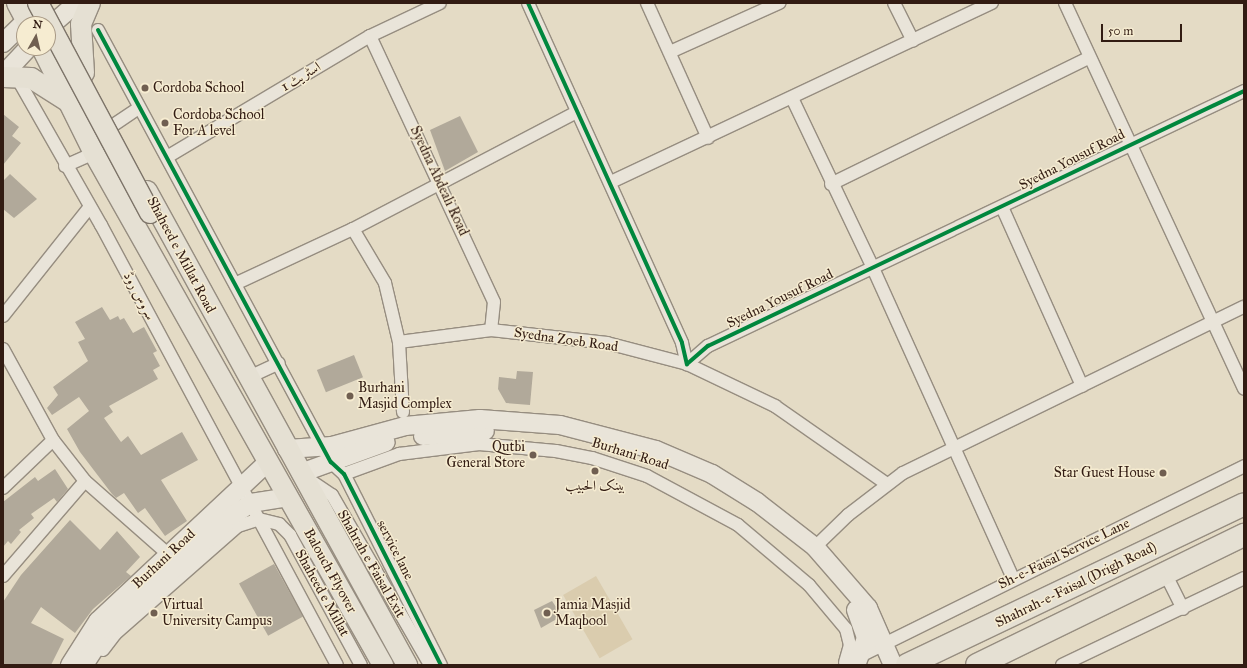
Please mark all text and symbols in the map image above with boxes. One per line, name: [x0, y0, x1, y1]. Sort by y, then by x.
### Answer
north arrow: [16, 16, 56, 56]
scale bar: [1103, 16, 1184, 42]
text: N: [32, 18, 43, 32]
text: 50 m: [1108, 24, 1133, 38]
street label: اسٹریٹ 1: [278, 59, 324, 95]
place label: Cordoba School: [153, 80, 244, 96]
marker: Cordoba School: [140, 83, 150, 93]
place label: Cordoba School For A level: [173, 107, 264, 140]
marker: Cordoba School For A level: [160, 118, 170, 128]
street label: Syedna Abdeali Road: [406, 123, 472, 239]
street label: Syedna Yousuf Road: [1016, 126, 1128, 194]
street label: Shaheed e Millat Road: [143, 194, 219, 316]
street label: Syedna Yousuf Road: [724, 266, 836, 332]
street label: سروس روڈ: [119, 269, 159, 323]
street label: Syedna Zoeb Road: [513, 324, 619, 356]
place label: Burhani Masjid Complex: [358, 380, 452, 412]
marker: Burhani Masjid Complex: [345, 391, 355, 401]
street label: Burhani Road: [589, 434, 671, 474]
place label: Qutbi General Store: [446, 439, 525, 472]
marker: Qutbi General Store: [528, 450, 538, 460]
place label: Star Guest House: [1054, 465, 1155, 481]
marker: بينک الحبيب: [590, 466, 600, 476]
marker: Star Guest House: [1158, 468, 1168, 478]
place label: بينک الحبيب: [565, 478, 625, 494]
street label: Shahrah e Faisal Exit: [333, 507, 409, 621]
street label: Sh-e-Faisal Service Lane: [996, 515, 1132, 593]
street label: service lane: [373, 517, 417, 583]
street label: Burhani Road: [129, 526, 199, 592]
street label: Balouch Flyover: [300, 526, 360, 616]
street label: Shahrah-e-Faisal (Drigh Road): [993, 539, 1159, 631]
street label: Shaheed e Millat: [291, 547, 353, 639]
place label: Virtual University Campus: [162, 597, 272, 630]
place label: Jamia Masjid Maqbool: [555, 597, 630, 630]
marker: Virtual University Campus: [149, 608, 159, 618]
marker: Jamia Masjid Maqbool: [542, 608, 552, 618]

